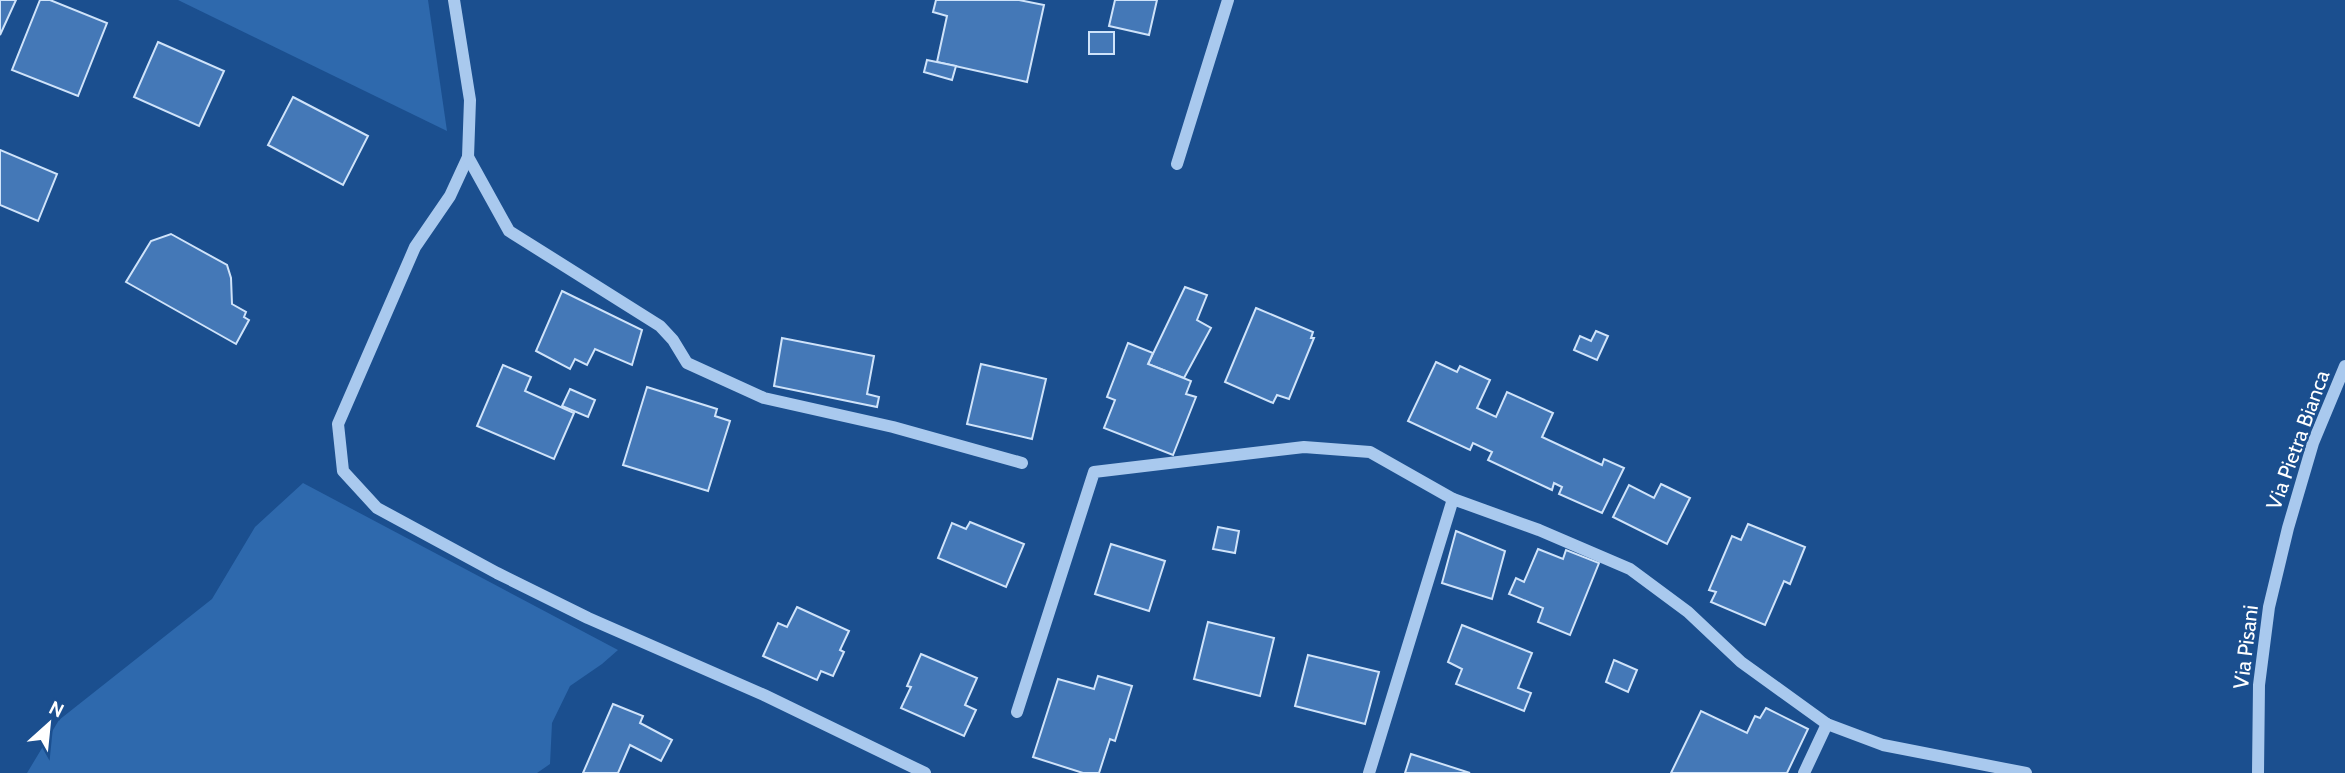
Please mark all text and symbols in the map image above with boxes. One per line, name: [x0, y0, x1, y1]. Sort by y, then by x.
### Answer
street label: Via Pietra Bianca: [2261, 367, 2334, 513]
street label: Via Pisani: [2228, 604, 2263, 690]
north arrow: [14, 689, 84, 759]
text: N: [45, 696, 68, 723]

